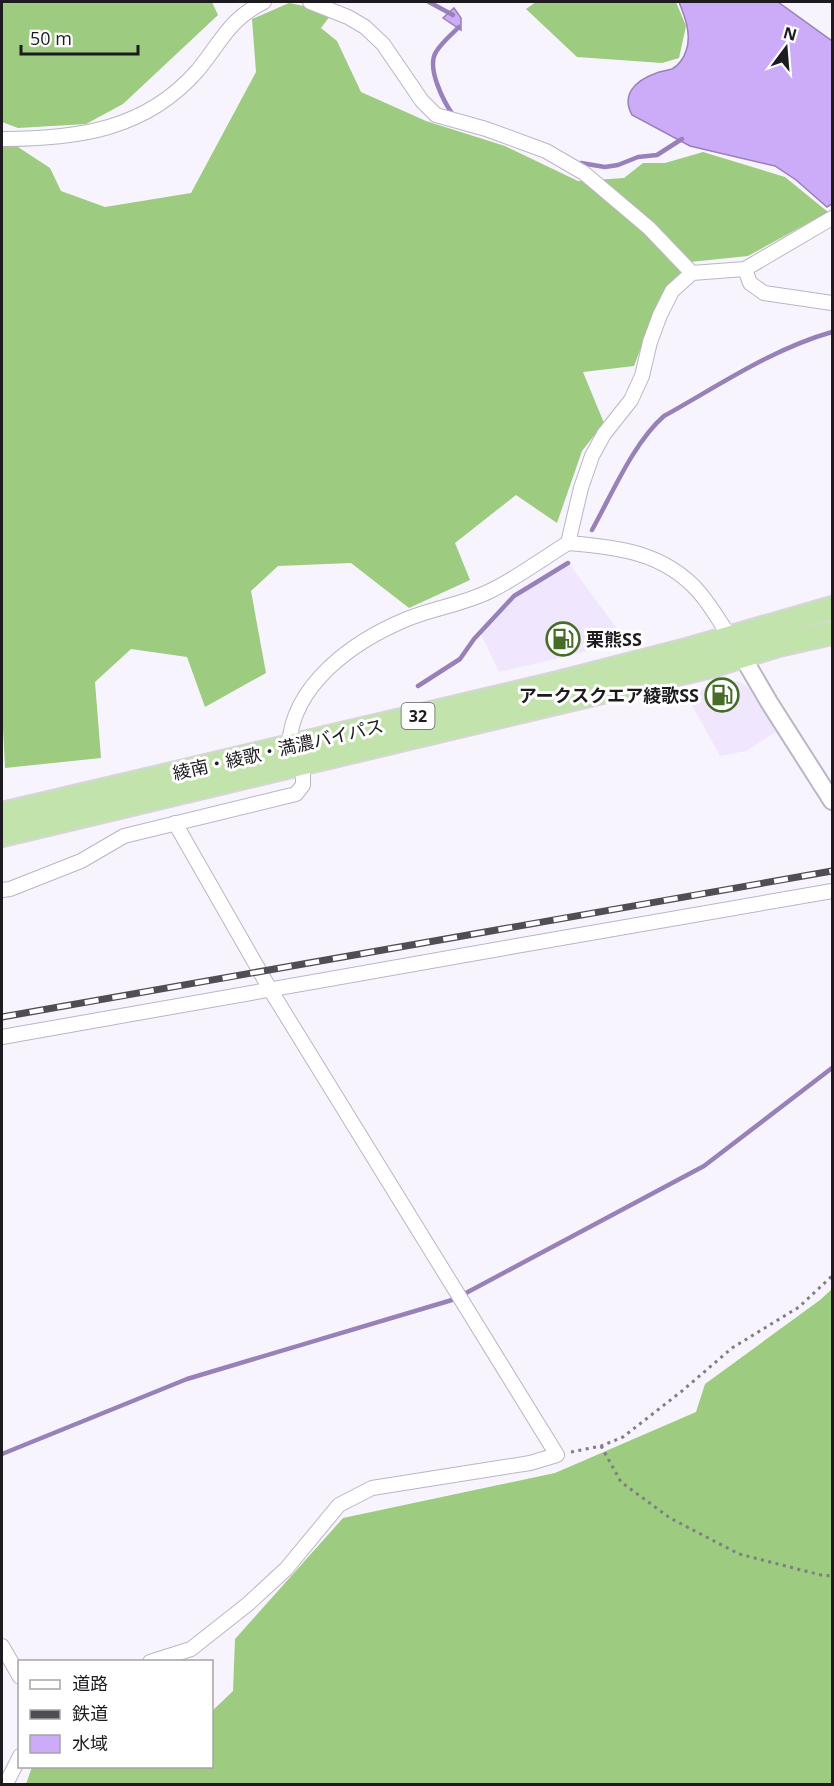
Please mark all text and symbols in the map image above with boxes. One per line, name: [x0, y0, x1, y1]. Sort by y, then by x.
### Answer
scale bar: [21, 18, 138, 56]
north arrow: [756, 18, 816, 78]
text: N: [781, 21, 799, 46]
text: 50 m: [30, 26, 72, 50]
fuel station icon: 栗熊SS: [545, 621, 581, 657]
place label: 栗熊SS: [586, 627, 642, 651]
fuel station icon: アークスクエア綾歌SS: [704, 677, 740, 713]
place label: アークスクエア綾歌SS: [519, 683, 699, 707]
road number: 32: [402, 703, 434, 729]
street label: 綾南・綾歌・満濃バイパス: [170, 713, 386, 785]
legend: [18, 1660, 213, 1768]
text: 道路: [72, 1671, 108, 1695]
text: 鉄道: [72, 1701, 108, 1725]
text: 水域: [72, 1731, 108, 1755]

